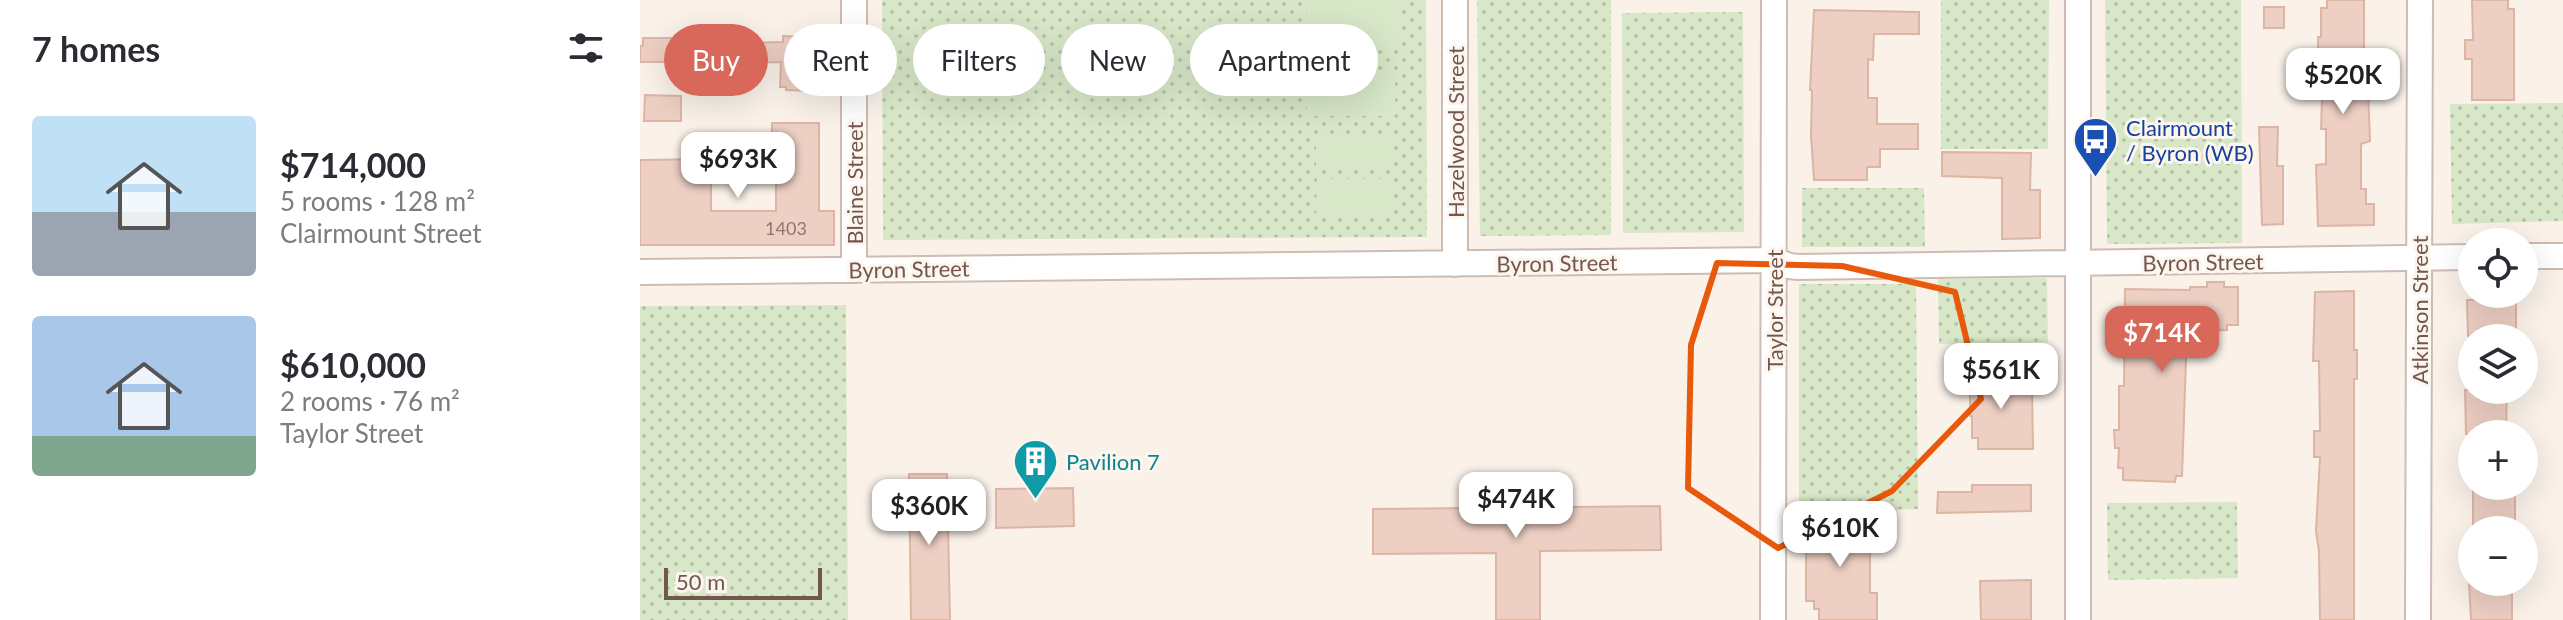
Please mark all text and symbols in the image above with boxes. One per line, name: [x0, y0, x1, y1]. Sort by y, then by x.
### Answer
chip: Buy: [664, 24, 768, 96]
chip: Rent: [784, 24, 897, 96]
chip: Filters: [913, 24, 1045, 96]
chip: New: [1061, 24, 1174, 96]
chip: Apartment: [1190, 24, 1378, 96]
icon: filters: [564, 26, 608, 70]
text: 7 homes: [32, 28, 160, 69]
street label: Hazelwood Street: [1442, 46, 1469, 218]
pin: $520K: [2287, 48, 2399, 116]
text: $520K: [2304, 58, 2382, 90]
place label: Clairmount / Byron (WB): [2126, 114, 2254, 166]
bus stop icon: Clairmount / Byron (WB): [2071, 116, 2119, 179]
street label: Blaine Street: [841, 121, 868, 244]
pin: $693K: [682, 132, 794, 200]
text: $693K: [699, 142, 777, 174]
text: $714,000: [280, 144, 426, 185]
icon: home: [96, 148, 192, 244]
text: 5 rooms · 128 m²: [280, 185, 475, 217]
text: Clairmount Street: [280, 217, 482, 249]
house number: 1403: [765, 217, 807, 239]
map controls: [2458, 228, 2538, 596]
button: locate: [2458, 228, 2538, 308]
street label: Atkinson Street: [2406, 236, 2433, 384]
street label: Byron Street: [2142, 247, 2264, 277]
street label: Byron Street: [1496, 248, 1618, 278]
street label: Taylor Street: [1761, 249, 1788, 371]
street label: Byron Street: [848, 254, 970, 284]
pin: $714K: [2106, 306, 2218, 374]
text: $714K: [2123, 316, 2201, 348]
button: layers: [2458, 324, 2538, 404]
pin: $561K: [1945, 343, 2057, 411]
text: $610,000: [280, 344, 426, 385]
icon: home: [96, 348, 192, 444]
text: $561K: [1962, 353, 2040, 385]
text: 2 rooms · 76 m²: [280, 385, 460, 417]
text: Taylor Street: [280, 417, 423, 449]
button: +: [2458, 420, 2538, 500]
building icon: Pavilion 7: [1011, 437, 1059, 500]
place label: Pavilion 7: [1066, 448, 1160, 475]
pin: $474K: [1460, 472, 1572, 540]
pin: $360K: [873, 479, 985, 547]
text: $474K: [1477, 482, 1555, 514]
text: $360K: [890, 489, 968, 521]
pin: $610K: [1784, 501, 1896, 569]
text: $610K: [1801, 511, 1879, 543]
button: −: [2458, 516, 2538, 596]
scale bar: [664, 564, 822, 600]
text: 50 m: [676, 568, 725, 595]

